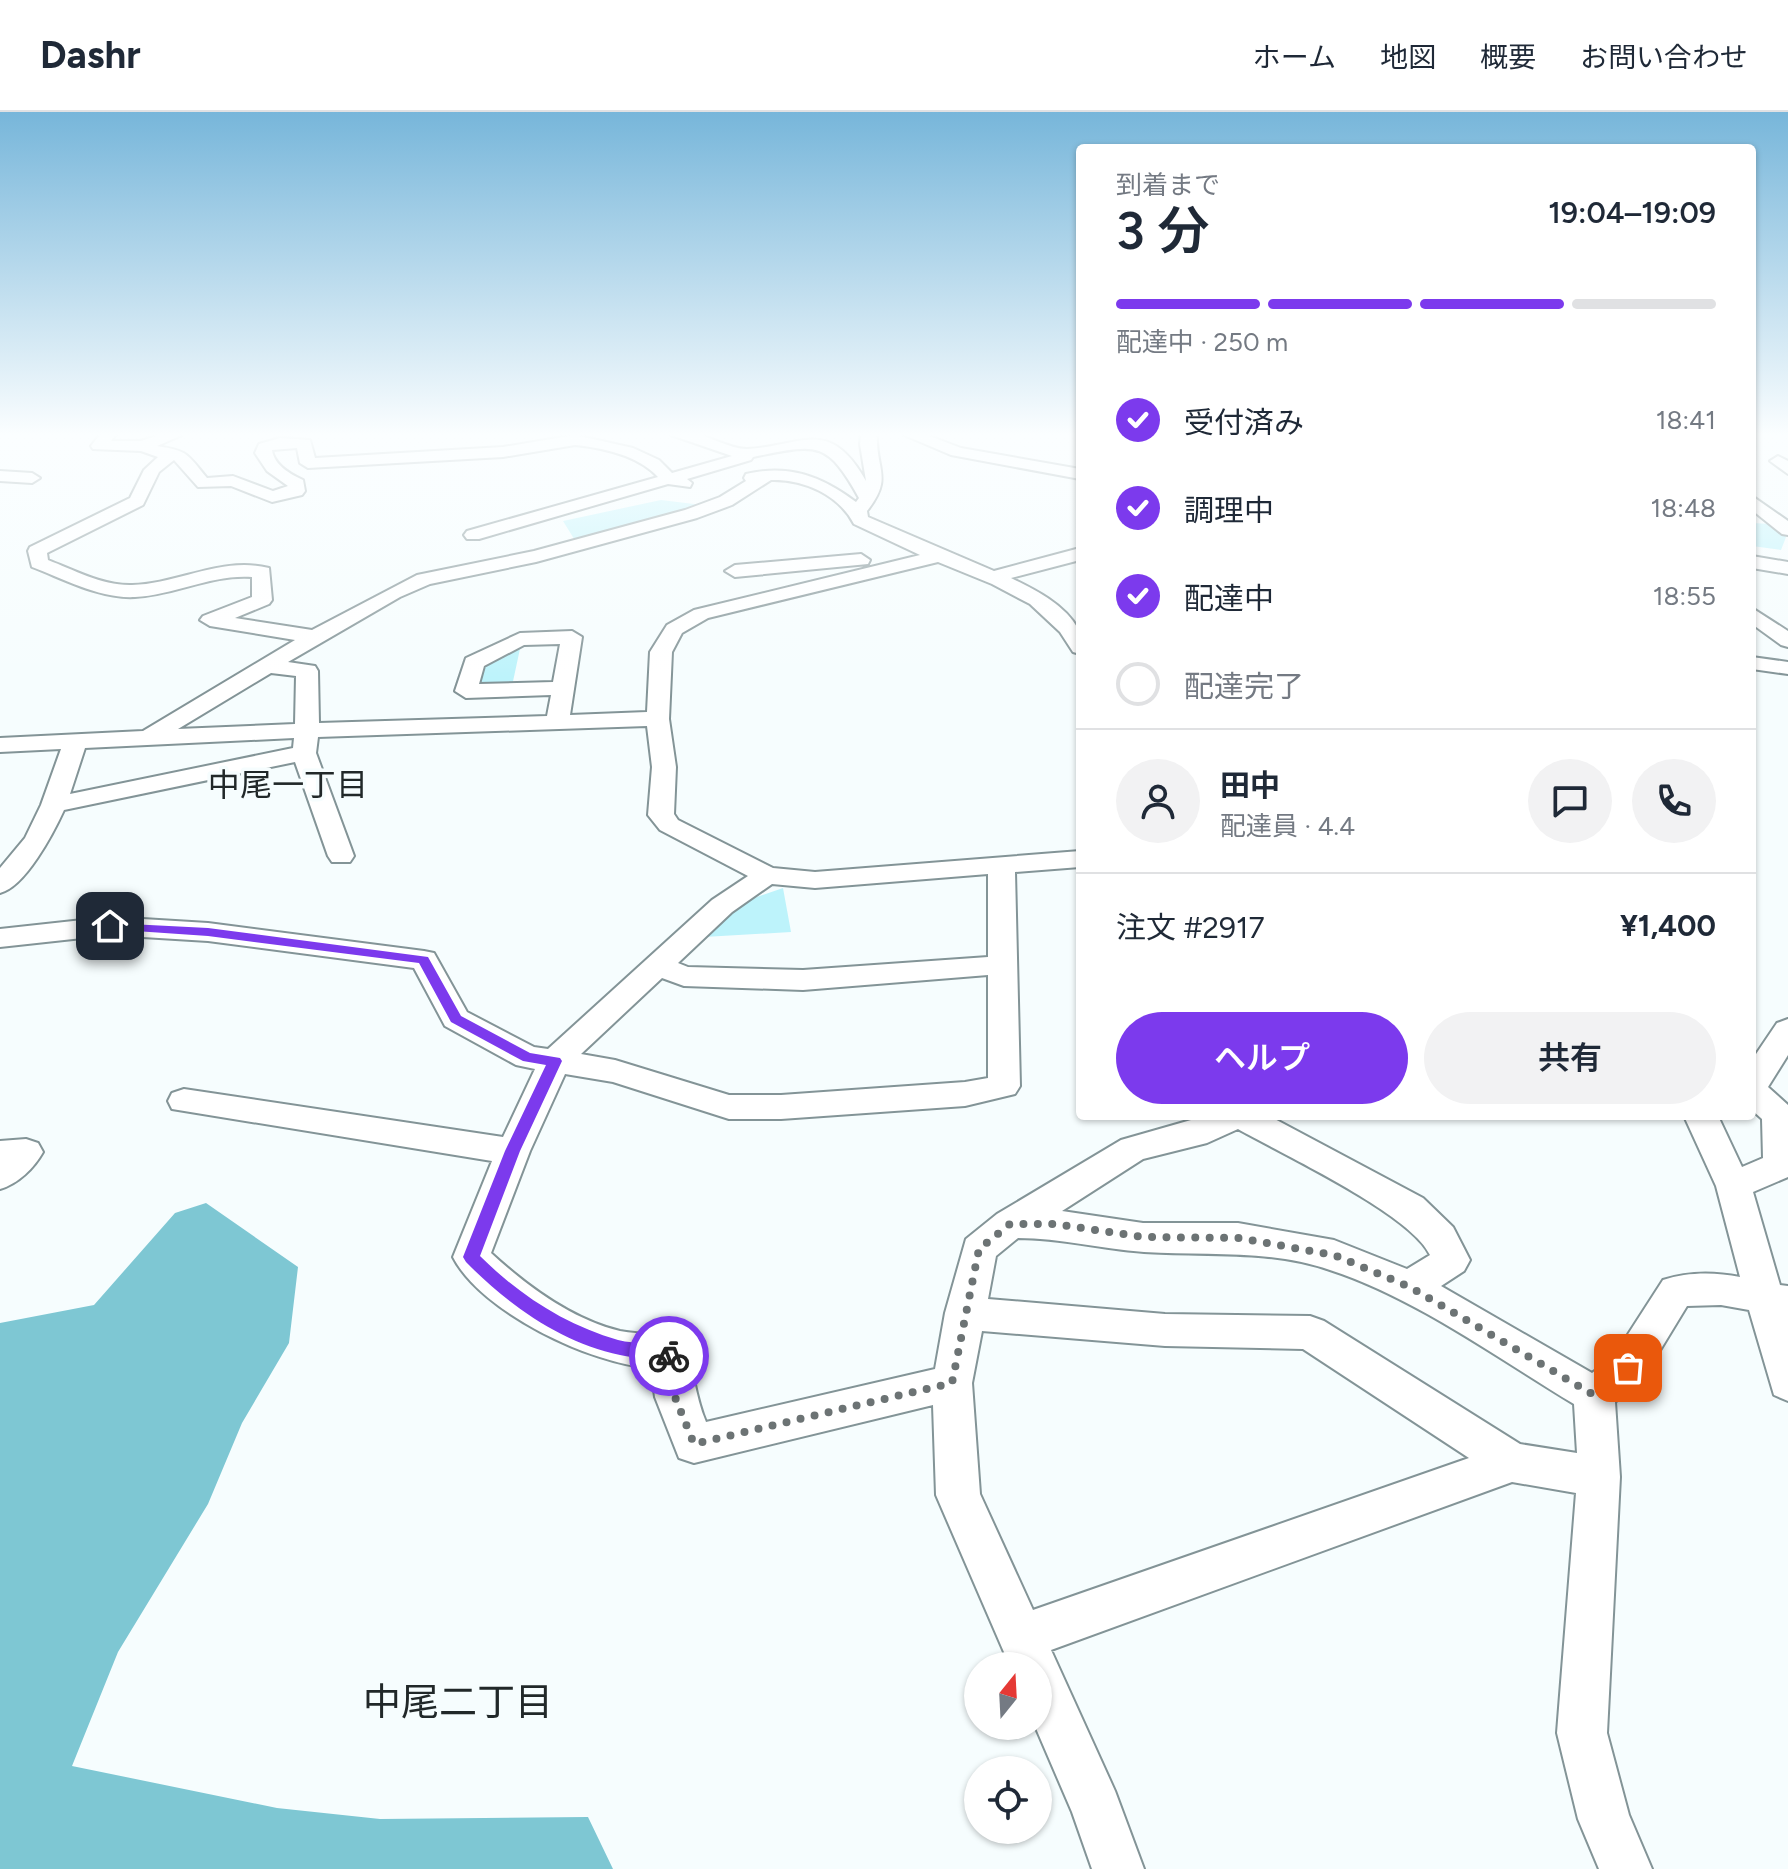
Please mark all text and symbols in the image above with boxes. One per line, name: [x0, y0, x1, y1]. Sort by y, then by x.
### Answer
text: Dashr: [40, 32, 141, 78]
text: ホーム: [1253, 40, 1336, 74]
text: 地図: [1380, 40, 1436, 74]
text: 概要: [1480, 40, 1536, 74]
text: お問い合わせ: [1580, 40, 1748, 74]
text: 到着まで: [1116, 169, 1220, 201]
text: 19:04–19:09: [1548, 194, 1716, 231]
text: 3 分: [1116, 200, 1209, 262]
text: 配達中 · 250 m: [1116, 326, 1288, 358]
icon: check: [1116, 398, 1160, 442]
text: 受付済み: [1184, 404, 1304, 441]
text: 18:41: [1656, 404, 1716, 436]
icon: check: [1116, 486, 1160, 530]
text: 調理中: [1184, 492, 1274, 529]
text: 18:48: [1651, 492, 1716, 524]
icon: check: [1116, 574, 1160, 618]
text: 配達中: [1184, 580, 1274, 617]
text: 18:55: [1653, 580, 1716, 612]
text: 配達完了: [1184, 668, 1304, 705]
button: person: [1116, 759, 1200, 843]
button: chat: [1528, 759, 1612, 843]
button: phone: [1632, 759, 1716, 843]
district label: 中尾一丁目: [208, 766, 368, 804]
text: 田中: [1220, 767, 1280, 804]
text: 配達員 · 4.4: [1220, 810, 1355, 842]
pin: [76, 892, 144, 960]
icon: home: [88, 904, 132, 948]
text: ¥1,400: [1620, 907, 1716, 944]
text: 注文 #2917: [1116, 909, 1265, 946]
button: ヘルプ: [1116, 1012, 1408, 1104]
button: 共有: [1424, 1012, 1716, 1104]
courier: [629, 1316, 709, 1396]
icon: bike: [647, 1334, 691, 1378]
pin: [1594, 1334, 1662, 1402]
icon: bag: [1606, 1346, 1650, 1390]
north arrow: [964, 1652, 1052, 1740]
map controls: [964, 1652, 1052, 1844]
district label: 中尾二丁目: [363, 1679, 553, 1725]
button: locate: [964, 1756, 1052, 1844]

